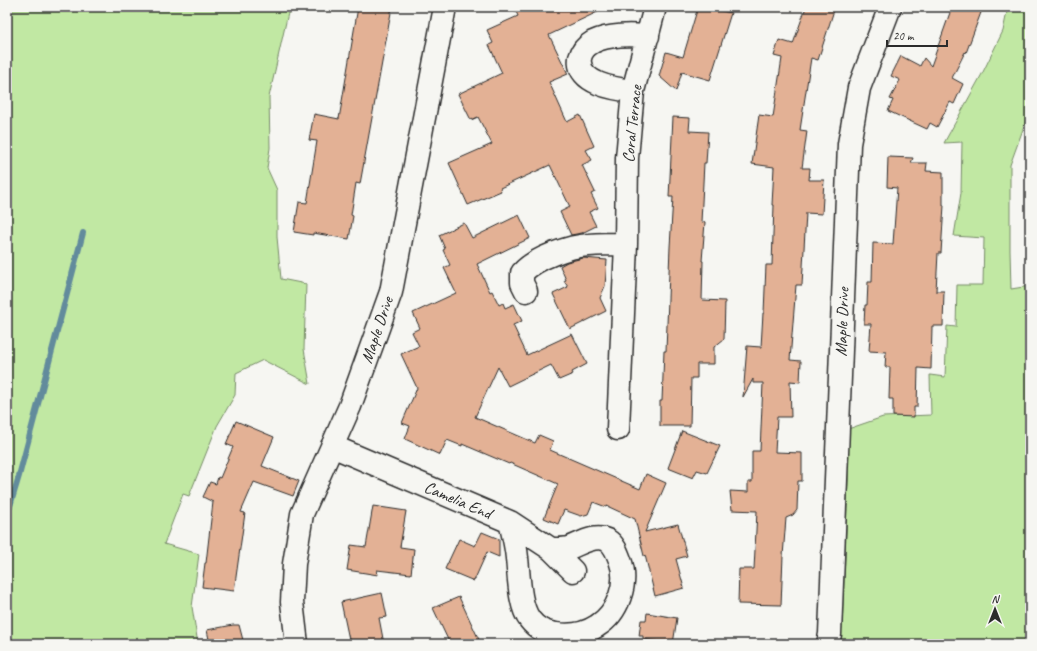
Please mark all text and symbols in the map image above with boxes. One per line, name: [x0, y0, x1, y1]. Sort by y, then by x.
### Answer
scale bar: [887, 22, 947, 48]
text: 20 m: [893, 28, 915, 44]
street label: Coral Terrace: [618, 83, 647, 164]
street label: Maple Drive: [830, 286, 854, 357]
street label: Maple Drive: [356, 293, 399, 366]
street label: Camelia End: [421, 476, 497, 525]
north arrow: [975, 589, 1015, 629]
text: N: [992, 592, 1001, 606]

